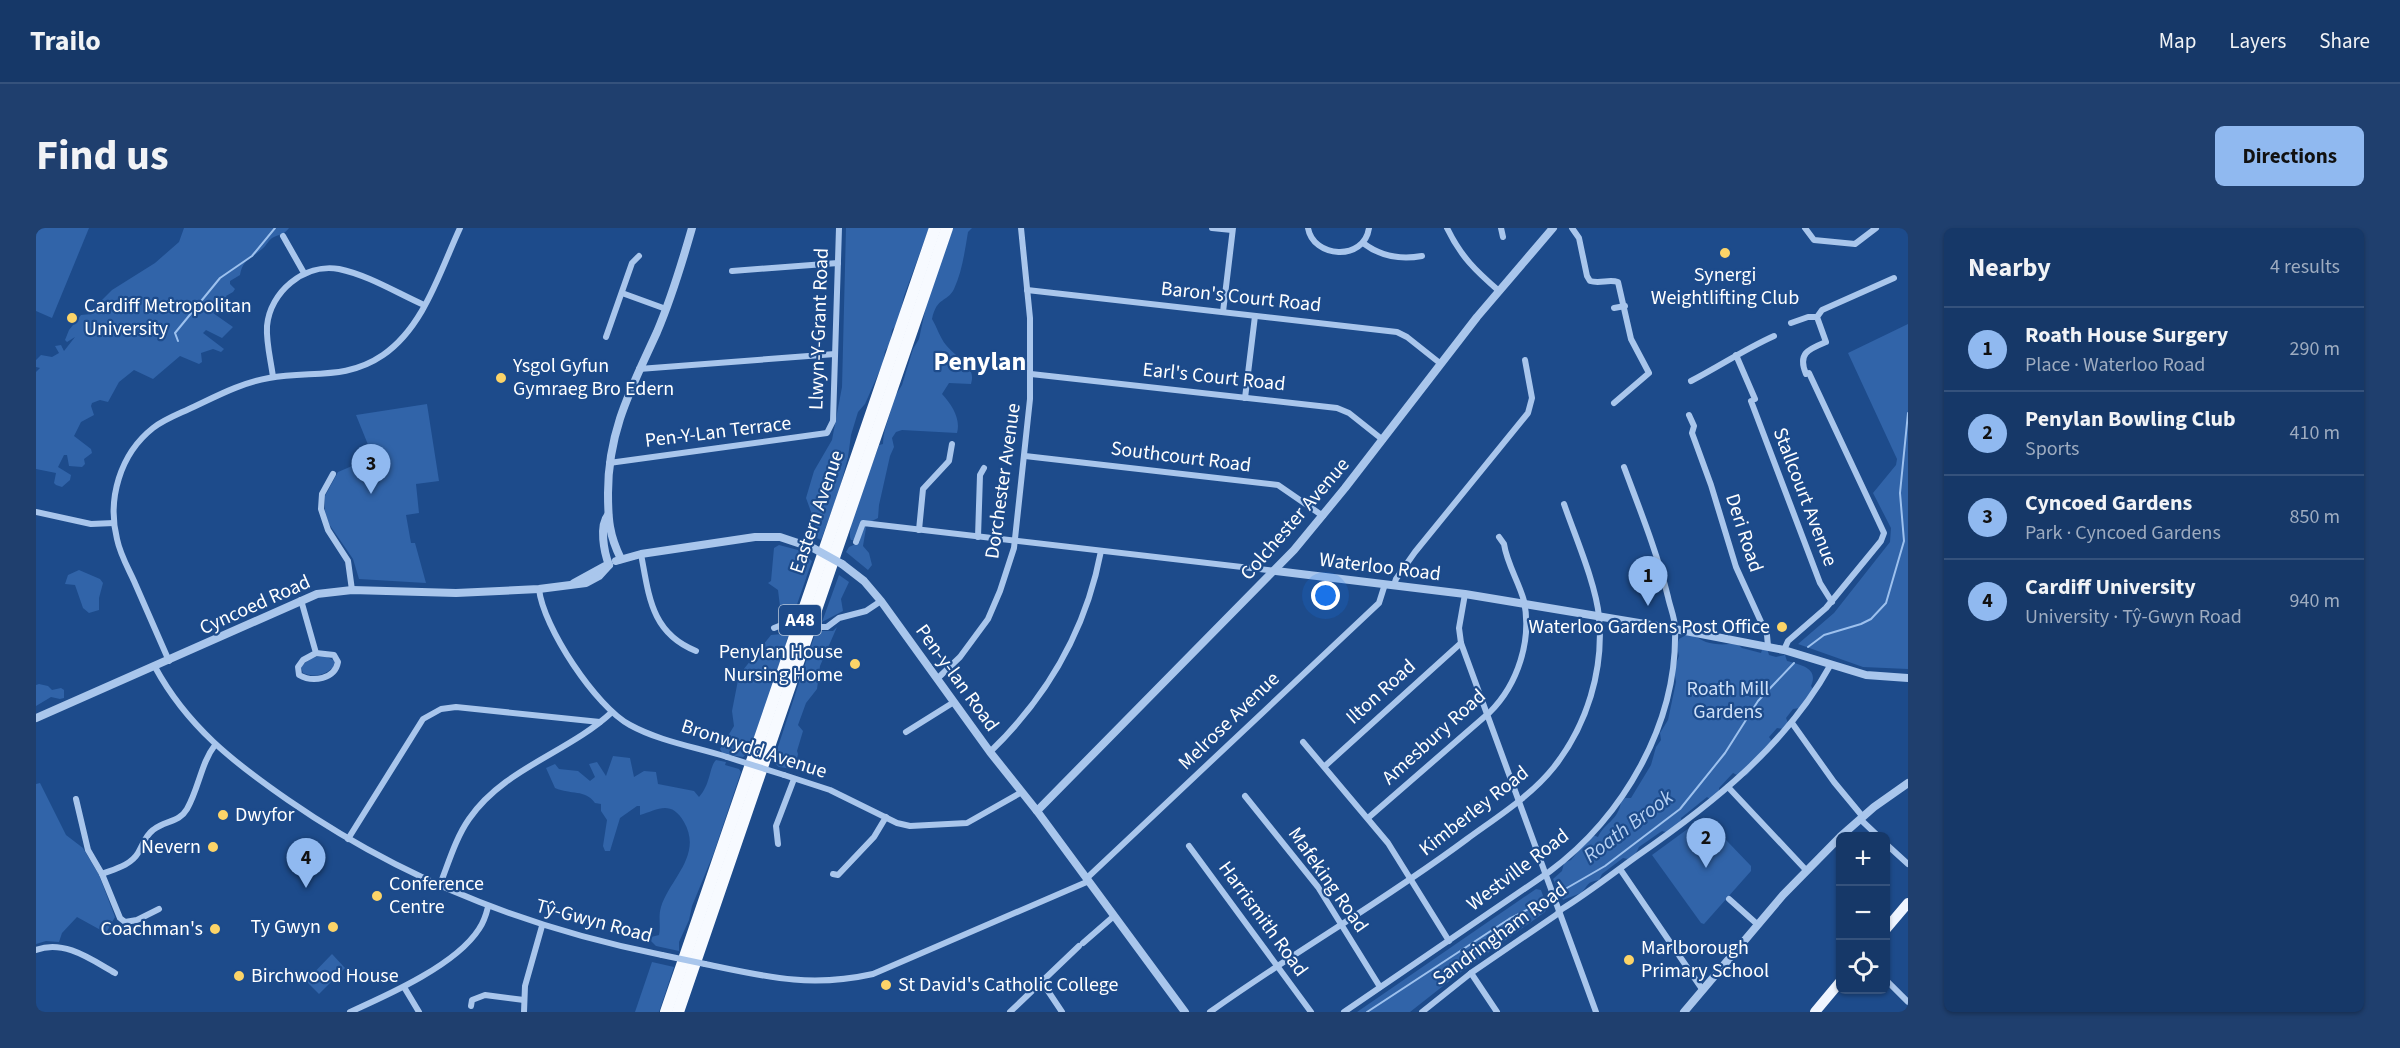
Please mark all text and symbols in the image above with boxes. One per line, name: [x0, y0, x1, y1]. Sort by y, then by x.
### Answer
text: Trailo: [30, 21, 101, 61]
text: Map: [2159, 26, 2196, 56]
text: Layers: [2229, 26, 2286, 56]
text: Share: [2319, 26, 2370, 56]
text: Find us: [36, 126, 169, 186]
button: Directions: [2215, 126, 2364, 186]
marker: Synergi Weightlifting Club: [1718, 246, 1732, 260]
street label: Llwyn-Y-Grant Road: [802, 247, 836, 411]
text: Nearby: [1968, 249, 2051, 286]
text: 4 results: [2270, 253, 2340, 281]
place label: Synergi Weightlifting Club: [1651, 261, 1799, 312]
street label: Baron's Court Road: [1159, 275, 1323, 319]
place label: Cardiff Metropolitan University: [84, 292, 252, 343]
marker: Cardiff Metropolitan University: [65, 311, 79, 325]
text: Roath House Surgery: [2025, 319, 2228, 351]
text: 1: [1982, 335, 1993, 363]
text: 290 m: [2290, 335, 2340, 363]
district label: Penylan: [934, 343, 1026, 380]
text: Place · Waterloo Road: [2025, 351, 2205, 379]
place label: Ysgol Gyfun Gymraeg Bro Edern: [512, 352, 674, 403]
street label: Earl's Court Road: [1141, 356, 1287, 398]
marker: Ysgol Gyfun Gymraeg Bro Edern: [494, 371, 508, 385]
street label: Dorchester Avenue: [978, 401, 1028, 561]
text: Penylan Bowling Club: [2025, 403, 2236, 435]
street label: Pen-Y-Lan Terrace: [643, 409, 793, 455]
text: 2: [1982, 419, 1993, 447]
text: 410 m: [2290, 419, 2340, 447]
street label: Stallcourt Avenue: [1766, 424, 1844, 571]
street label: Southcourt Road: [1109, 435, 1253, 479]
text: Sports: [2025, 435, 2080, 463]
pin: 3: [352, 444, 390, 494]
street label: Eastern Avenue: [783, 447, 851, 577]
street label: Colchester Avenue: [1234, 452, 1356, 586]
text: Cyncoed Gardens: [2025, 487, 2192, 519]
street label: Deri Road: [1718, 490, 1770, 576]
text: 3: [1982, 503, 1993, 531]
text: 850 m: [2290, 503, 2340, 531]
text: Park · Cyncoed Gardens: [2025, 519, 2221, 547]
street label: Waterloo Road: [1318, 546, 1442, 588]
pin: 1: [1628, 556, 1668, 606]
street label: Cyncoed Road: [195, 568, 315, 642]
text: Cardiff University: [2025, 571, 2196, 603]
your location: [1311, 581, 1340, 610]
text: 4: [1982, 587, 1993, 615]
text: 940 m: [2290, 587, 2340, 615]
text: University · Tŷ-Gwyn Road: [2025, 603, 2242, 631]
road number: A48: [779, 605, 821, 635]
place label: Waterloo Gardens Post Office: [1528, 613, 1770, 641]
street label: Pen-y-lan Road: [908, 619, 1006, 737]
marker: Waterloo Gardens Post Office: [1775, 620, 1789, 634]
place label: Penylan House Nursing Home: [719, 638, 843, 689]
street label: Ilton Road: [1340, 653, 1422, 731]
marker: Penylan House Nursing Home: [848, 657, 862, 671]
street label: Melrose Avenue: [1172, 665, 1286, 777]
park label: Roath Mill Gardens: [1687, 675, 1769, 726]
street label: Amesbury Road: [1376, 683, 1492, 791]
street label: Bronwydd Avenue: [678, 712, 831, 786]
street label: Kimberley Road: [1413, 759, 1535, 863]
water label: Roath Brook: [1577, 782, 1680, 870]
place label: Dwyfor: [235, 801, 294, 829]
marker: Dwyfor: [216, 808, 230, 822]
pin: 2: [1686, 818, 1726, 868]
street label: Mafeking Road: [1281, 822, 1375, 938]
street label: Westville Road: [1461, 822, 1575, 918]
map controls: [1836, 832, 1890, 994]
button: +: [1836, 832, 1890, 886]
place label: Nevern: [141, 833, 201, 861]
pin: 4: [286, 838, 326, 888]
marker: Nevern: [206, 840, 220, 854]
street label: Harrismith Road: [1212, 856, 1314, 982]
place label: Conference Centre: [389, 870, 484, 921]
street label: Sandringham Road: [1427, 876, 1573, 992]
button: −: [1836, 886, 1890, 940]
marker: Conference Centre: [370, 889, 384, 903]
street label: Tŷ-Gwyn Road: [533, 892, 655, 950]
place label: Ty Gwyn: [251, 913, 321, 941]
place label: Coachman's: [100, 915, 203, 943]
marker: Ty Gwyn: [326, 920, 340, 934]
marker: Coachman's: [208, 922, 222, 936]
place label: Marlborough Primary School: [1641, 934, 1769, 985]
button: locate: [1836, 940, 1890, 994]
marker: Marlborough Primary School: [1622, 953, 1636, 967]
place label: Birchwood House: [251, 962, 399, 990]
marker: Birchwood House: [232, 969, 246, 983]
place label: St David's Catholic College: [898, 971, 1118, 999]
marker: St David's Catholic College: [879, 978, 893, 992]

